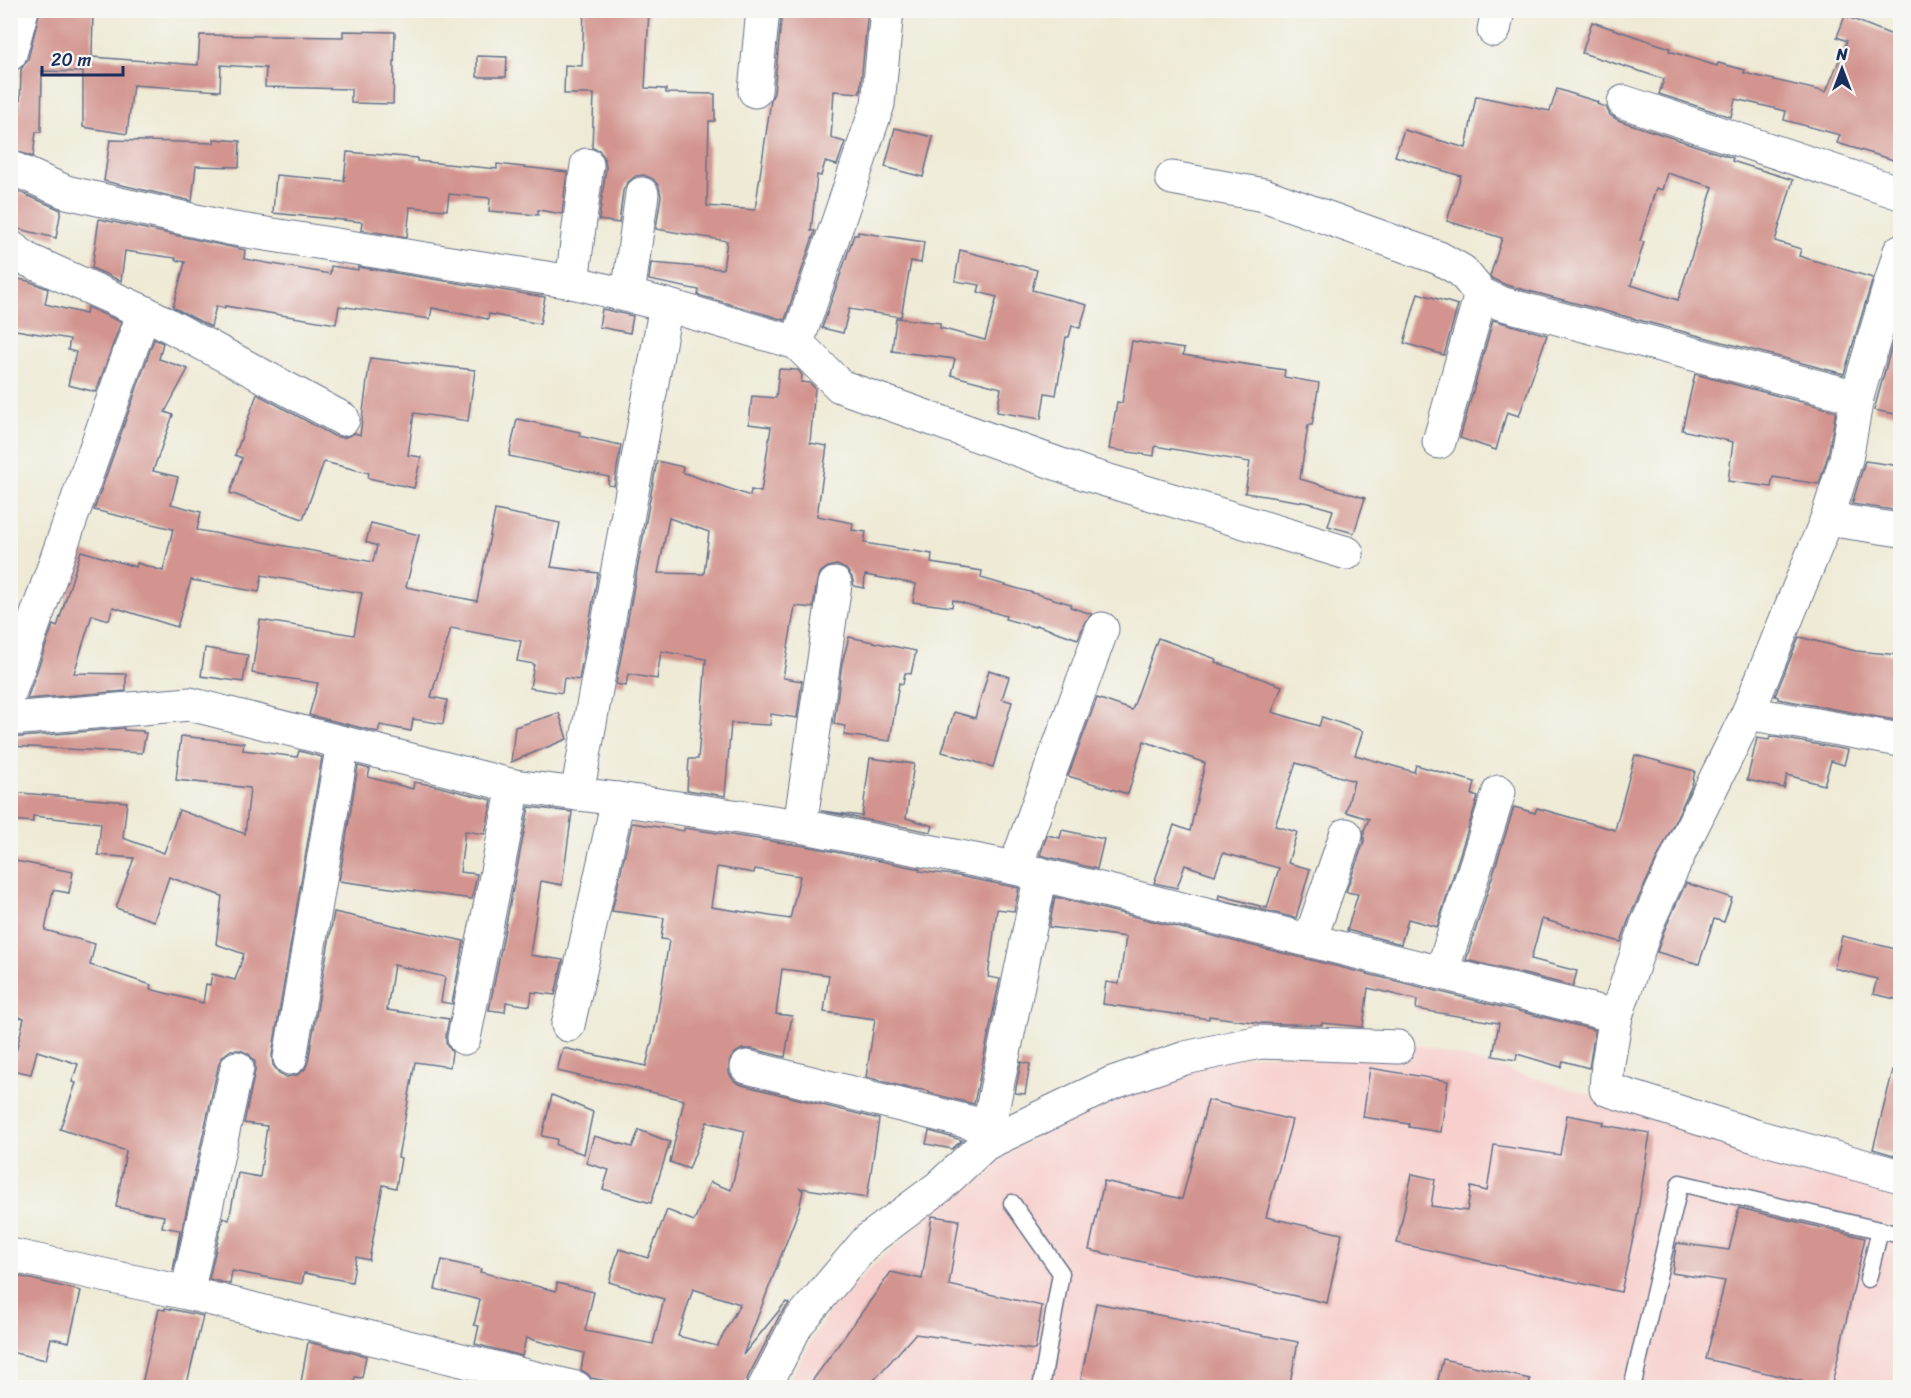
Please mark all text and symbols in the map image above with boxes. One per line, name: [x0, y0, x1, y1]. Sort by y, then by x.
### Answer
scale bar: [42, 39, 123, 77]
north arrow: [1812, 39, 1872, 99]
text: N: [1835, 40, 1848, 69]
text: 20 m: [51, 44, 91, 76]

